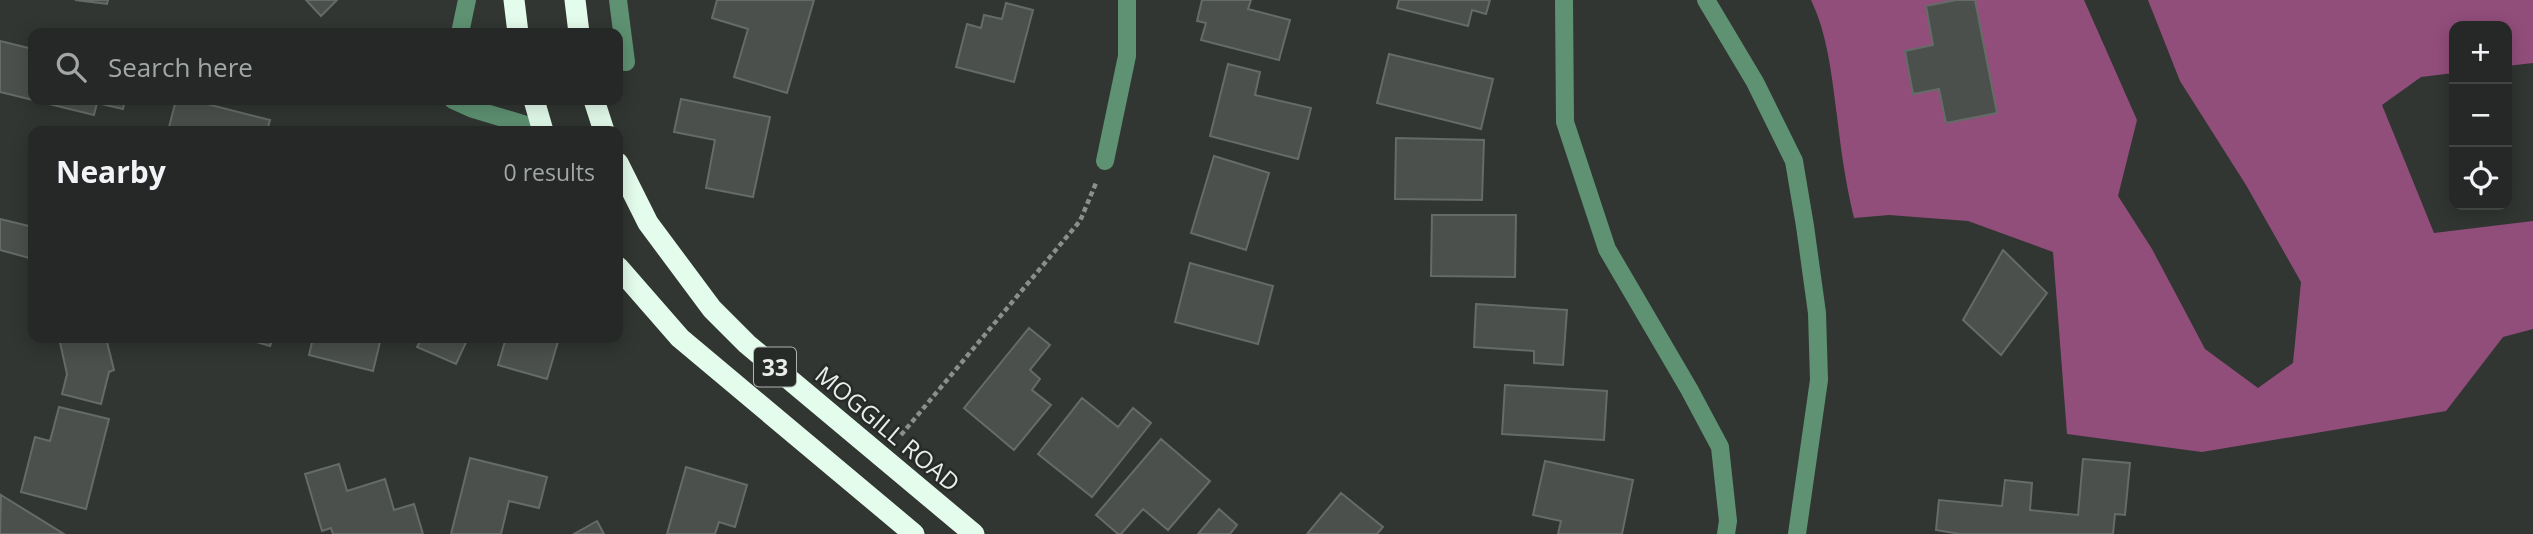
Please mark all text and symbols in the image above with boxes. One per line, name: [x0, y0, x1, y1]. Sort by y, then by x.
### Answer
map controls: [2449, 21, 2512, 210]
button: +: [2449, 21, 2512, 84]
search box: [28, 28, 623, 105]
icon: search: [52, 48, 90, 86]
text: Search here: [108, 49, 253, 85]
button: −: [2449, 84, 2512, 147]
button: locate: [2449, 147, 2512, 210]
text: Nearby: [56, 151, 166, 192]
text: 0 results: [504, 156, 595, 188]
road number: 33: [754, 348, 796, 386]
street label: MOGGILL ROAD: [809, 358, 967, 498]

